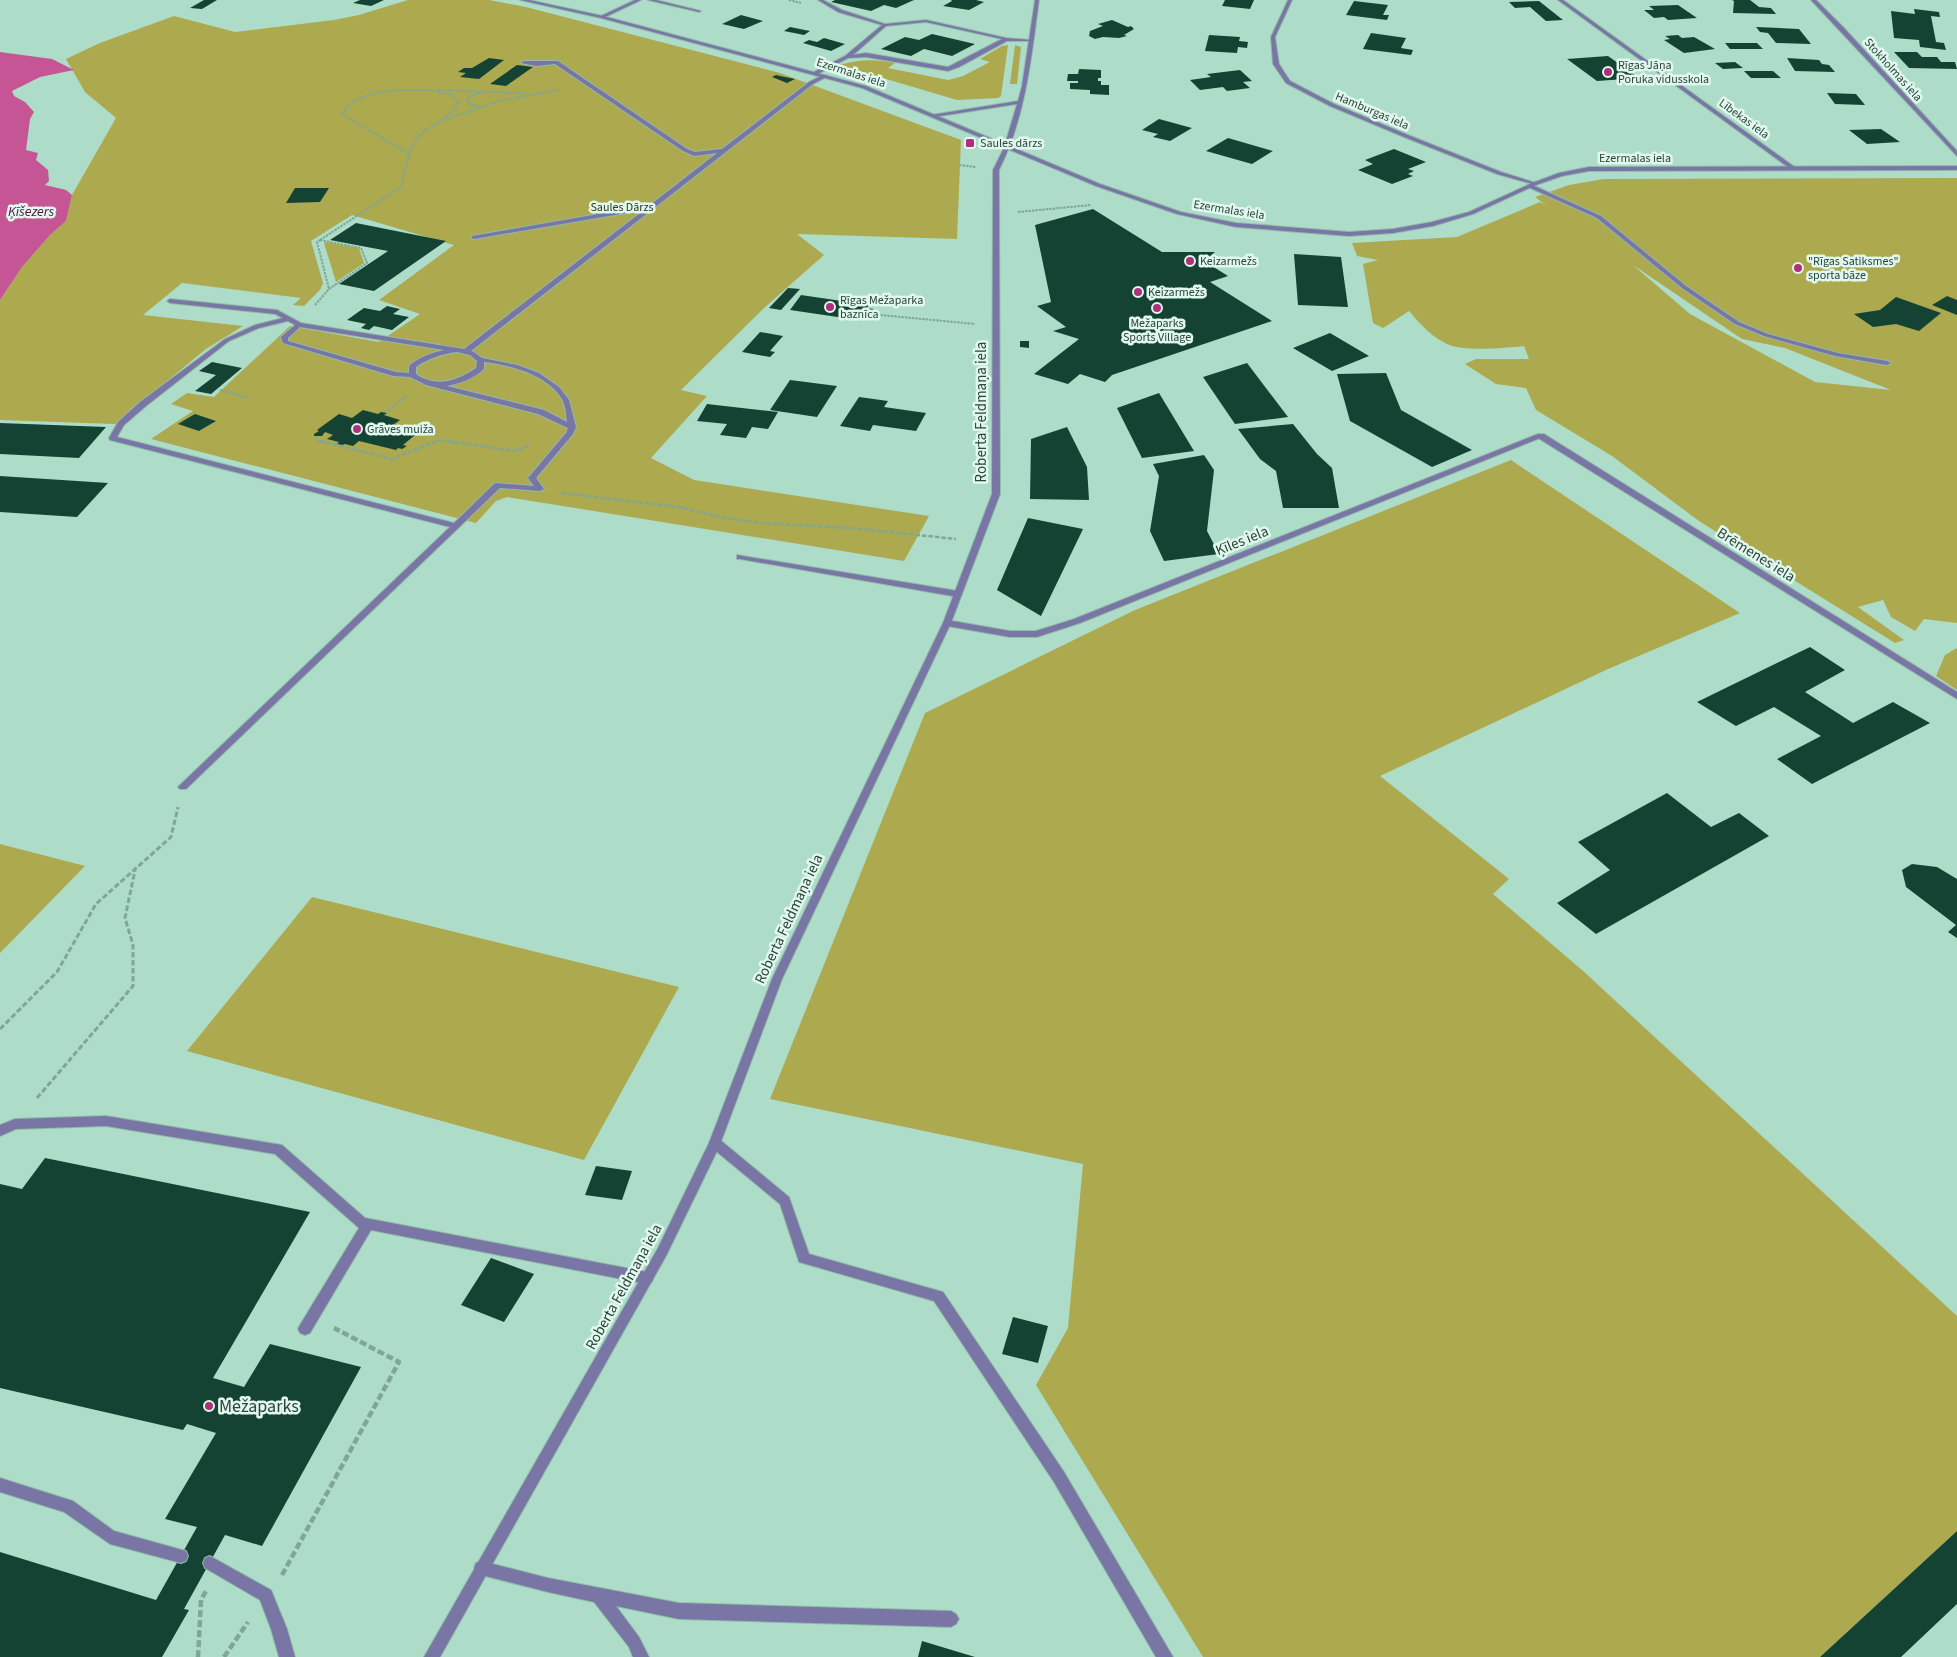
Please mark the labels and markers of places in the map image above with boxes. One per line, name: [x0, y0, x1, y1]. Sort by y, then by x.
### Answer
place label: Rīgas Jāņa Poruka vidusskola: [1618, 57, 1709, 88]
marker: Rīgas Jāņa Poruka vidusskola: [1602, 66, 1614, 78]
place label: Saules dārzs: [980, 135, 1042, 152]
marker: Saules dārzs: [964, 137, 976, 149]
place label: Keizarmežs: [1200, 253, 1257, 270]
place label: "Rīgas Satiksmes" sporta bāze: [1808, 253, 1899, 284]
marker: Keizarmežs: [1184, 255, 1196, 267]
marker: "Rīgas Satiksmes" sporta bāze: [1792, 262, 1804, 274]
place label: Ķeizarmežs: [1148, 284, 1205, 301]
marker: Ķeizarmežs: [1132, 286, 1144, 298]
place label: Rīgas Mežaparka baznīca: [840, 292, 923, 323]
marker: Rīgas Mežaparka baznīca: [824, 301, 836, 313]
marker: Mežaparks Sports Village: [1151, 302, 1163, 314]
place label: Mežaparks Sports Village: [1123, 315, 1191, 346]
place label: Grāves muiža: [367, 421, 434, 438]
marker: Grāves muiža: [351, 423, 363, 435]
place label: Mežaparks: [219, 1394, 299, 1419]
marker: Mežaparks: [203, 1400, 215, 1412]

